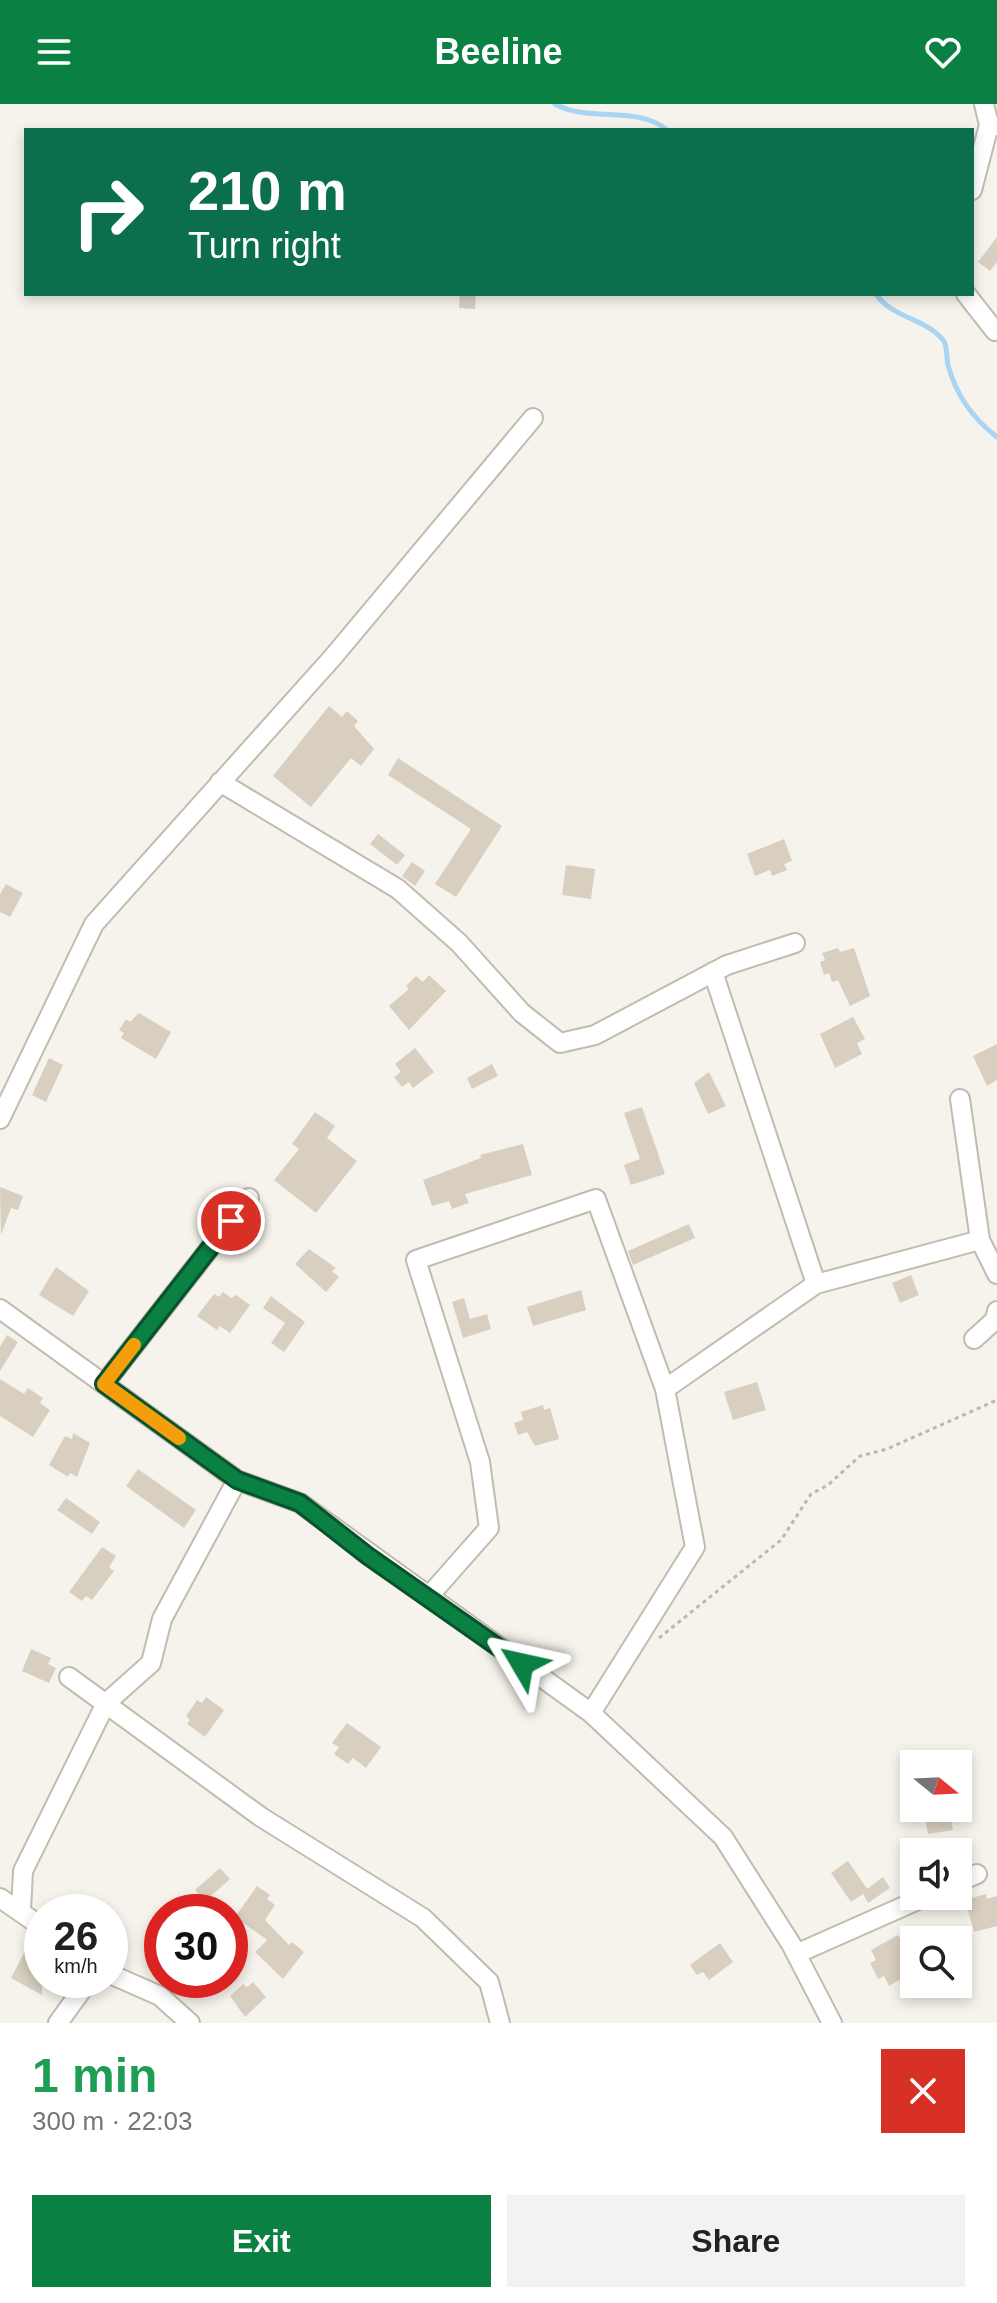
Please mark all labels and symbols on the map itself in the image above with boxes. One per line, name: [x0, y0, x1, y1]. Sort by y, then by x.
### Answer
pin: [197, 1187, 265, 1255]
position arrow: [480, 1622, 564, 1706]
north arrow: [900, 1750, 972, 1822]
speed limit sign: 30: [144, 1894, 248, 1998]

